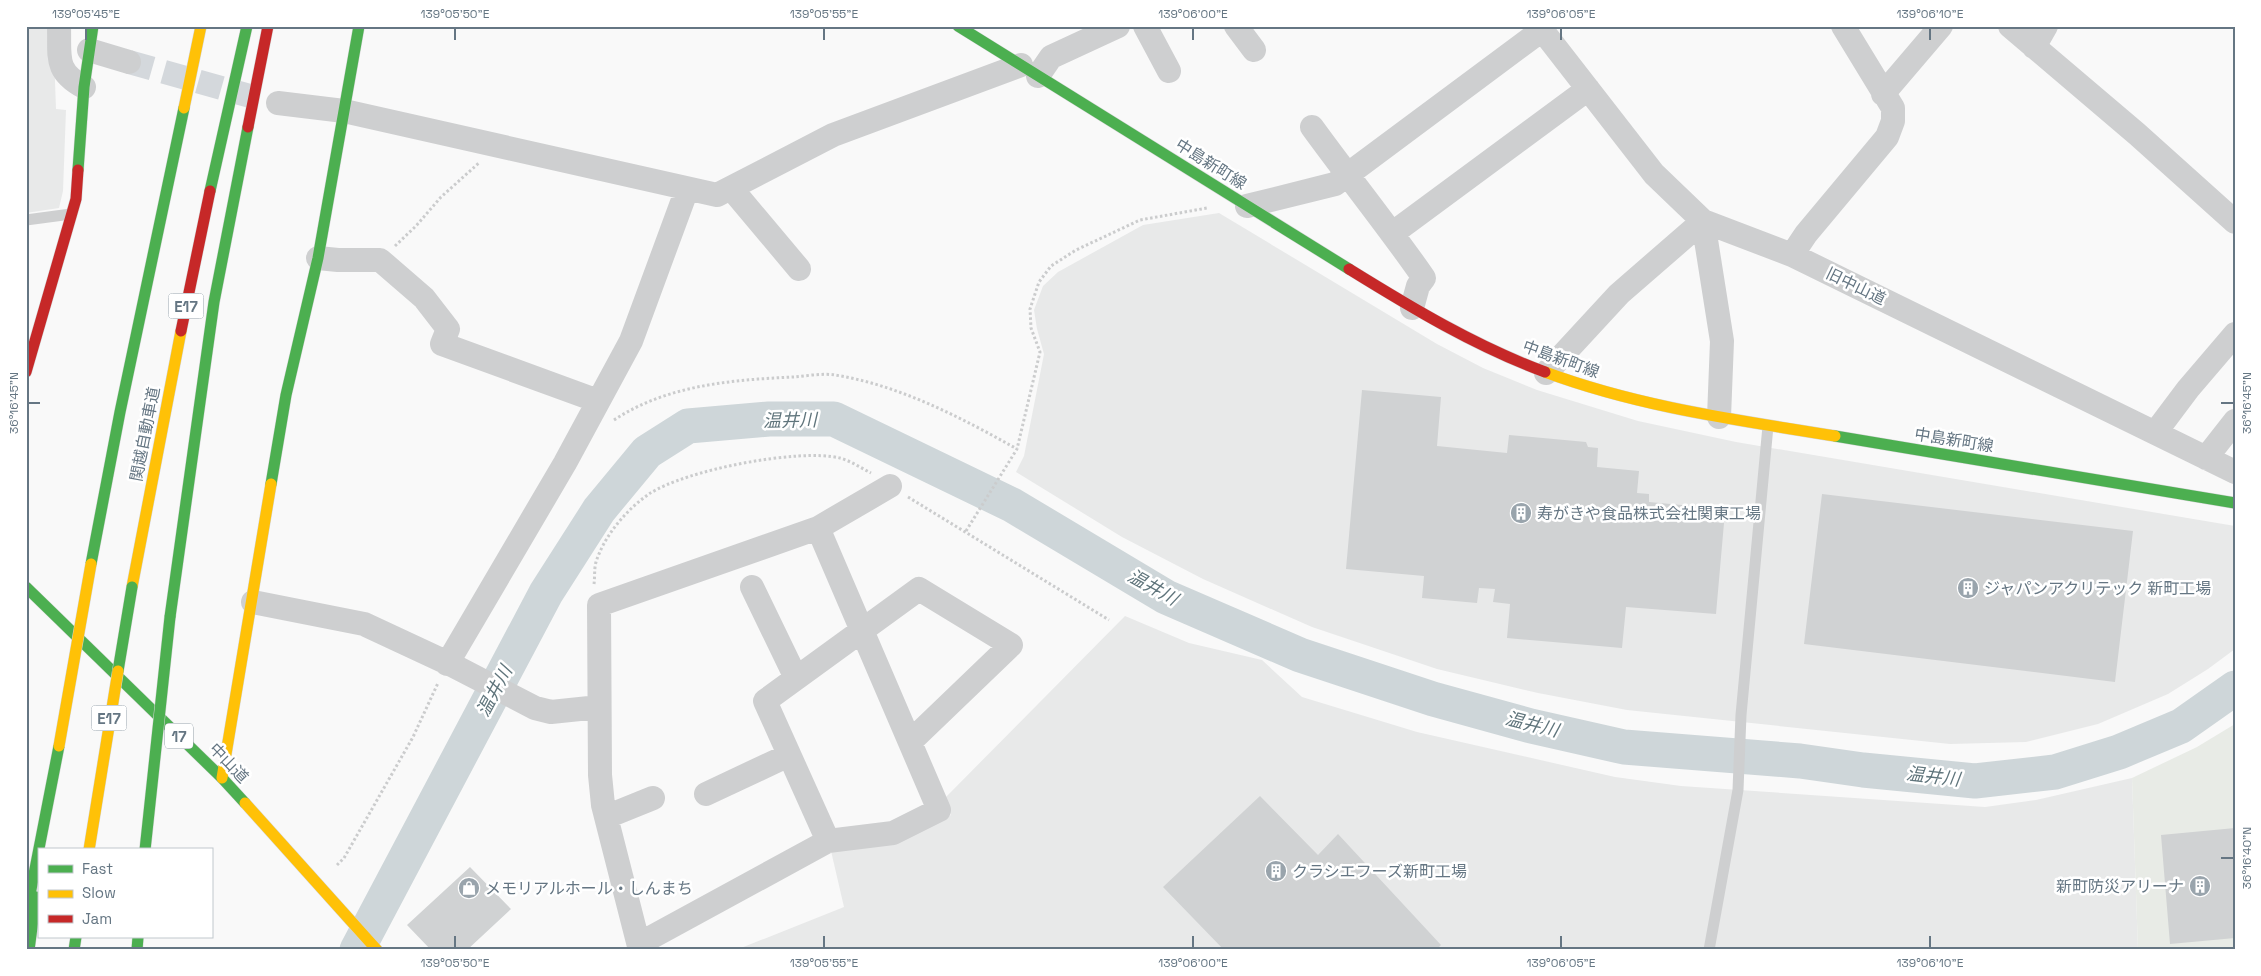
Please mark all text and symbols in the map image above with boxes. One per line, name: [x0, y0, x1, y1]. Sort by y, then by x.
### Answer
text: 139°05'45"E: [52, 6, 120, 22]
text: 139°05'50"E: [421, 6, 490, 22]
text: 139°05'55"E: [790, 6, 858, 22]
text: 139°06'00"E: [1158, 6, 1228, 22]
text: 139°06'05"E: [1527, 6, 1596, 22]
text: 139°06'10"E: [1897, 6, 1964, 22]
street label: 中島新町線: [1172, 134, 1250, 194]
street label: 旧中山道: [1823, 263, 1889, 309]
road number: E17: [168, 294, 204, 318]
street label: 中島新町線: [1520, 335, 1602, 383]
text: 36°16'45"N: [6, 372, 22, 434]
text: 36°16'45"N: [2239, 372, 2255, 434]
street label: 関越自動車道: [126, 385, 164, 483]
water label: 温井川: [763, 408, 819, 432]
street label: 中島新町線: [1913, 423, 1995, 457]
building icon: 寿がきや食品株式会社関東工場: [1509, 501, 1533, 525]
place label: 寿がきや食品株式会社関東工場: [1537, 503, 1761, 524]
water label: 温井川: [1124, 564, 1184, 611]
building icon: ジャパンアクリテック 新町工場: [1956, 576, 1980, 600]
place label: ジャパンアクリテック 新町工場: [1984, 578, 2211, 599]
water label: 温井川: [471, 660, 518, 720]
road number: E17: [92, 706, 126, 730]
water label: 温井川: [1503, 706, 1563, 742]
road number: 17: [165, 724, 193, 748]
street label: 中山道: [205, 738, 253, 788]
water label: 温井川: [1905, 761, 1963, 791]
text: 36°16'40"N: [2239, 827, 2255, 889]
legend: [38, 848, 212, 938]
text: Fast: [82, 859, 113, 878]
building icon: クラシエフーズ新町工場: [1264, 859, 1288, 883]
place label: クラシエフーズ新町工場: [1292, 861, 1467, 882]
building icon: 新町防災アリーナ: [2188, 874, 2212, 898]
shop icon: メモリアルホール・しんまち: [457, 876, 481, 900]
place label: 新町防災アリーナ: [2056, 876, 2184, 897]
place label: メモリアルホール・しんまち: [485, 878, 693, 899]
text: Slow: [82, 883, 116, 902]
text: Jam: [82, 909, 112, 928]
text: 139°05'50"E: [421, 955, 490, 971]
text: 139°05'55"E: [790, 955, 858, 971]
text: 139°06'00"E: [1158, 955, 1228, 971]
text: 139°06'05"E: [1527, 955, 1596, 971]
text: 139°06'10"E: [1897, 955, 1964, 971]

